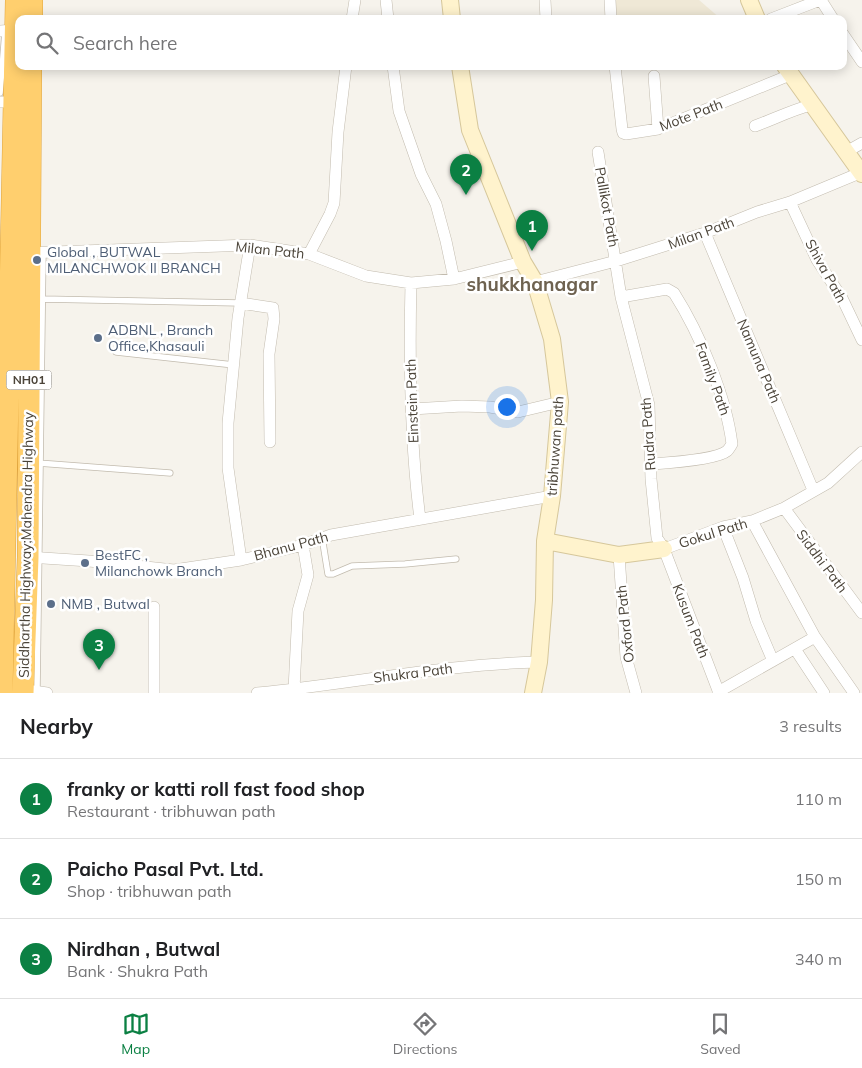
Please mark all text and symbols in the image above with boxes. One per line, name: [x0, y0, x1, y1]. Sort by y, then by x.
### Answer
search box: [15, 15, 847, 70]
icon: search: [33, 29, 61, 57]
text: Search here: [73, 31, 177, 55]
street label: Mote Path: [657, 95, 725, 135]
pin: 2: [450, 154, 482, 195]
street label: Pallikot Path: [591, 166, 623, 248]
pin: 1: [516, 210, 548, 251]
street label: Milan Path: [665, 213, 737, 253]
street label: Shiva Path: [801, 236, 851, 306]
street label: Milan Path: [235, 237, 305, 263]
place label: Global , BUTWAL MILANCHWOK II BRANCH: [47, 243, 221, 277]
marker: Global , BUTWAL MILANCHWOK II BRANCH: [31, 254, 43, 266]
district label: shukkhanagar: [467, 272, 598, 296]
street label: Namuna Path: [733, 316, 785, 406]
place label: ADBNL , Branch Office,Khasauli: [108, 321, 213, 355]
marker: ADBNL , Branch Office,Khasauli: [92, 332, 104, 344]
street label: Family Path: [691, 340, 735, 418]
street label: Einstein Path: [402, 358, 422, 444]
road number: NH01: [6, 370, 52, 390]
your location: [494, 394, 520, 420]
street label: tribhuwan path: [543, 395, 567, 497]
street label: Rudra Path: [636, 397, 660, 471]
street label: Siddhartha Highway;Mahendra Highway: [15, 411, 37, 678]
street label: Gokul Path: [677, 514, 749, 552]
street label: Siddhi Path: [792, 526, 852, 596]
street label: Bhanu Path: [252, 527, 330, 565]
place label: BestFC , Milanchowk Branch: [95, 546, 223, 580]
marker: BestFC , Milanchowk Branch: [79, 557, 91, 569]
street label: Kusum Path: [669, 581, 713, 661]
street label: Oxford Path: [612, 584, 638, 664]
place label: NMB , Butwal: [61, 595, 150, 613]
marker: NMB , Butwal: [45, 598, 57, 610]
pin: 3: [83, 629, 115, 670]
street label: Shukra Path: [372, 659, 454, 687]
text: Nearby: [20, 713, 93, 739]
text: 3 results: [779, 716, 842, 736]
text: franky or katti roll fast food shop: [67, 777, 365, 801]
text: 1: [31, 789, 41, 809]
text: 110 m: [795, 789, 842, 809]
text: Restaurant · tribhuwan path: [67, 801, 276, 821]
text: Paicho Pasal Pvt. Ltd.: [67, 857, 263, 881]
text: 2: [31, 869, 41, 889]
text: 150 m: [795, 869, 842, 889]
text: Shop · tribhuwan path: [67, 881, 232, 901]
text: Nirdhan , Butwal: [67, 937, 220, 961]
text: 3: [31, 949, 41, 969]
text: 340 m: [795, 949, 842, 969]
text: Bank · Shukra Path: [67, 961, 208, 981]
tab: Map: [121, 1010, 150, 1058]
tab: Directions: [393, 1010, 458, 1058]
tab: Saved: [700, 1010, 741, 1058]

